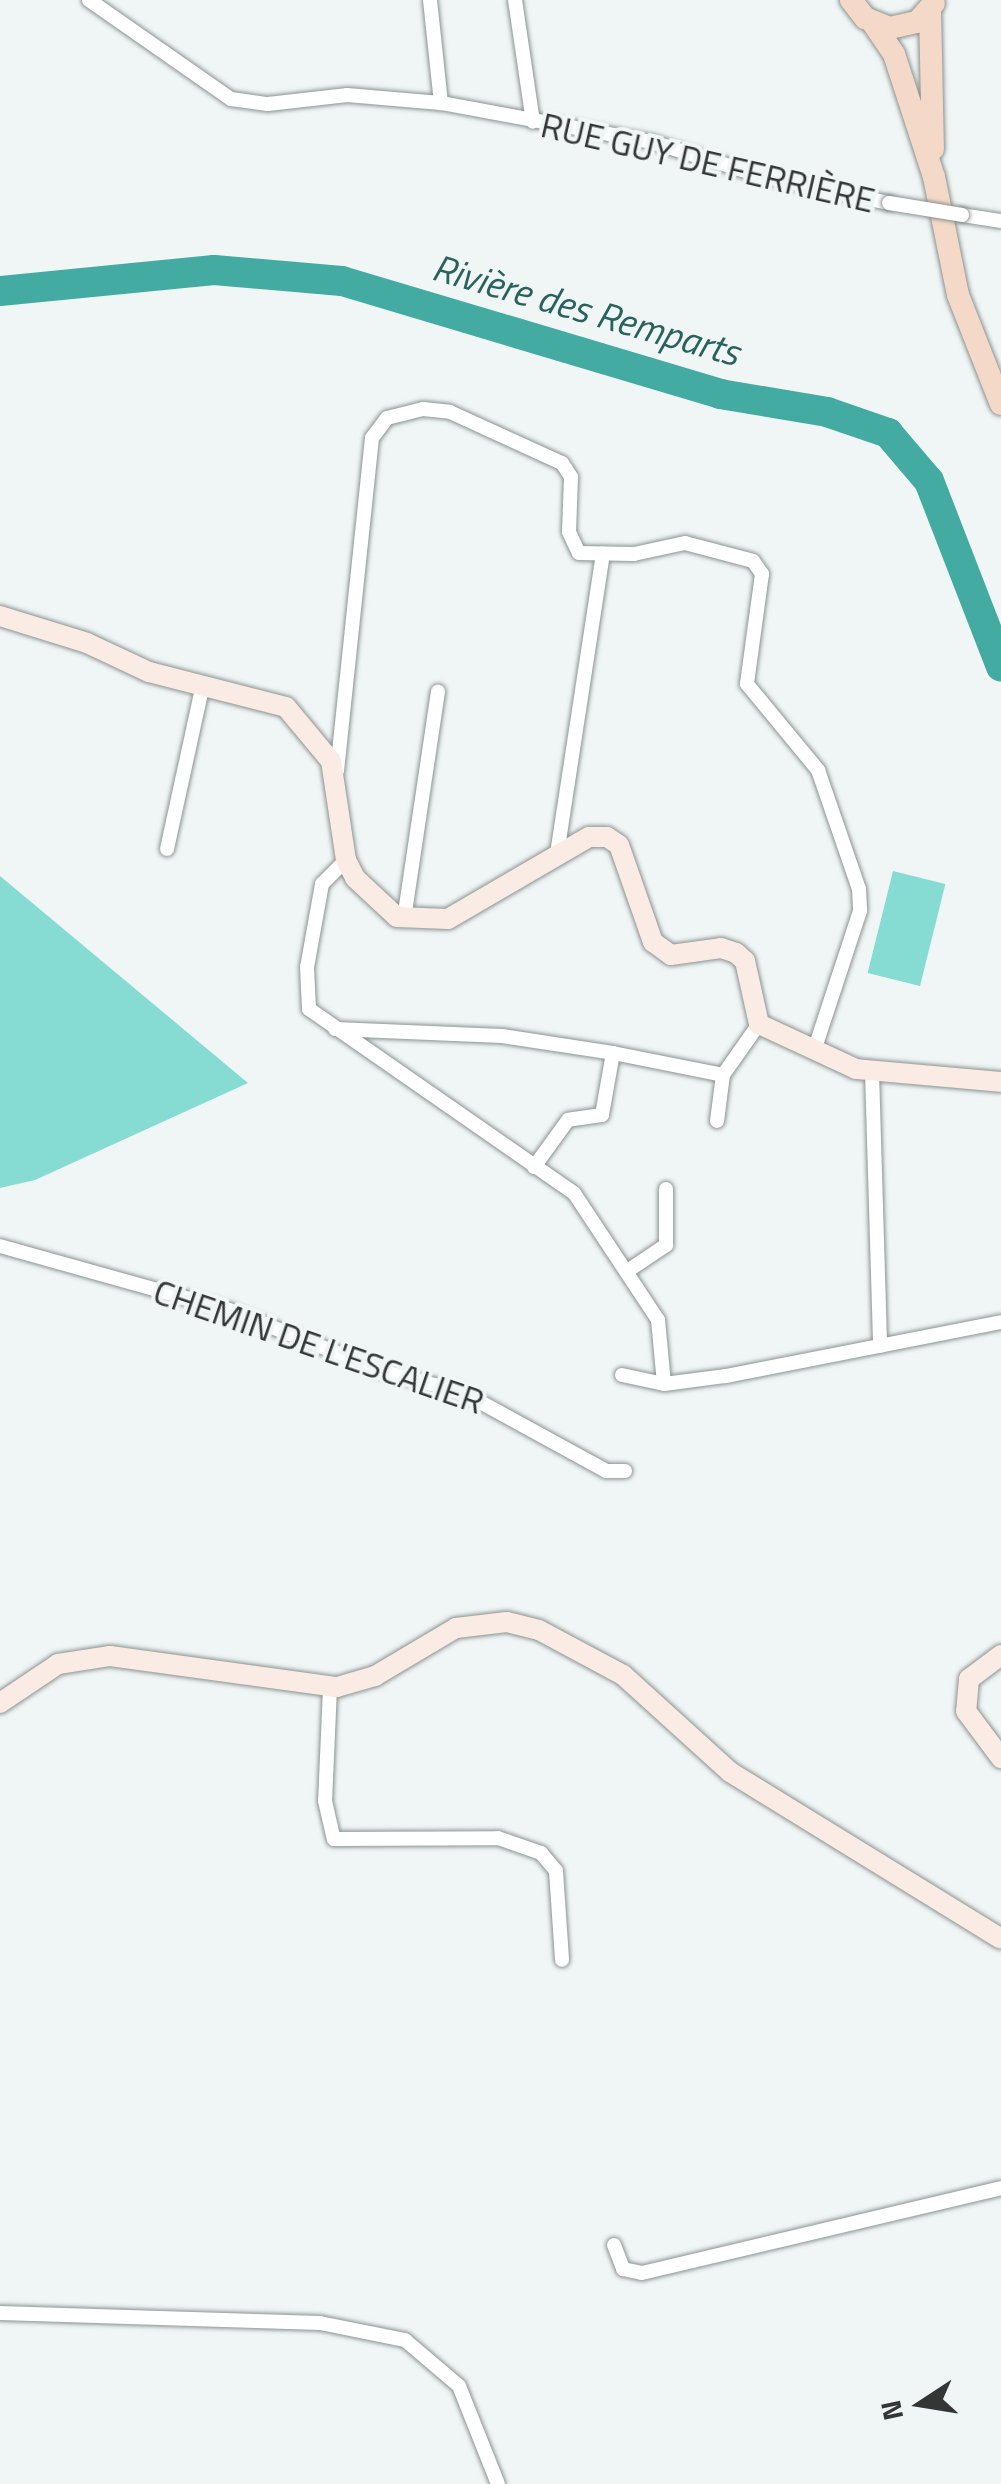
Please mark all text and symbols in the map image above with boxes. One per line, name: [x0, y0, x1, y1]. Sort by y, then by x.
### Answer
street label: RUE GUY DE FERRIÈRE: [537, 103, 879, 221]
water label: Rivière des Remparts: [427, 244, 745, 376]
street label: CHEMIN DE L'ESCALIER: [148, 1270, 490, 1422]
north arrow: [871, 2354, 971, 2454]
text: N: [868, 2396, 914, 2424]

